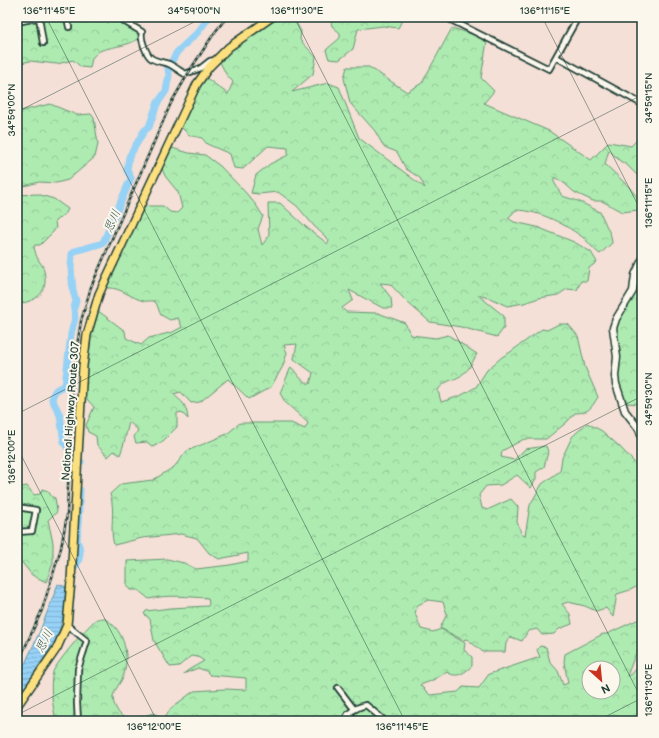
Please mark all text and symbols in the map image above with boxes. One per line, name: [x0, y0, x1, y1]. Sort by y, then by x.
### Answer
text: 136°11'45"E: [23, 5, 76, 17]
text: 34°59'00"N: [167, 5, 221, 17]
text: 136°11'30"E: [271, 5, 324, 17]
text: 136°11'15"E: [520, 5, 571, 17]
text: 34°59'15"N: [643, 72, 655, 124]
text: 34°59'00"N: [6, 83, 18, 137]
text: 136°11'15"E: [643, 177, 655, 228]
water label: 思川: [101, 207, 124, 235]
street label: National Highway Route 307: [59, 340, 82, 481]
text: 34°59'30"N: [643, 372, 655, 426]
text: 136°12'00"E: [6, 429, 18, 484]
water label: 思川: [32, 627, 57, 655]
north arrow: [581, 660, 621, 700]
text: 136°11'30"E: [643, 663, 655, 716]
text: N: [599, 681, 612, 696]
text: 136°12'00"E: [127, 721, 182, 733]
text: 136°11'45"E: [376, 721, 429, 733]

